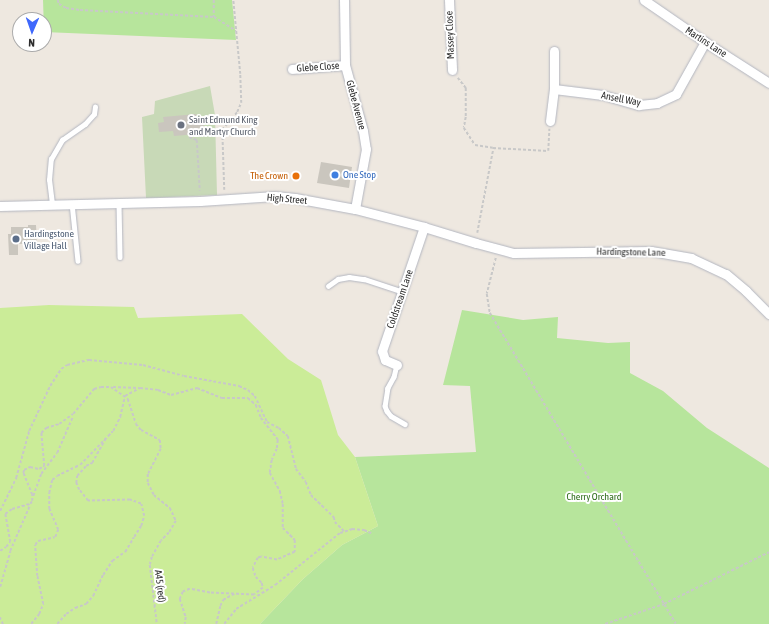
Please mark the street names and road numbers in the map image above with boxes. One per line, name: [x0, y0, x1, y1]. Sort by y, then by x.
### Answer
street label: Massey Close: [443, 11, 457, 59]
street label: Martins Lane: [683, 24, 729, 60]
street label: Glebe Close: [296, 60, 340, 74]
street label: Glebe Avenue: [344, 79, 368, 131]
street label: Ansell Way: [600, 89, 642, 109]
street label: High Street: [266, 191, 308, 207]
street label: Hardingstone Lane: [596, 245, 666, 259]
street label: Coldstream Lane: [384, 268, 416, 330]
street label: A45 (red): [152, 569, 168, 603]

